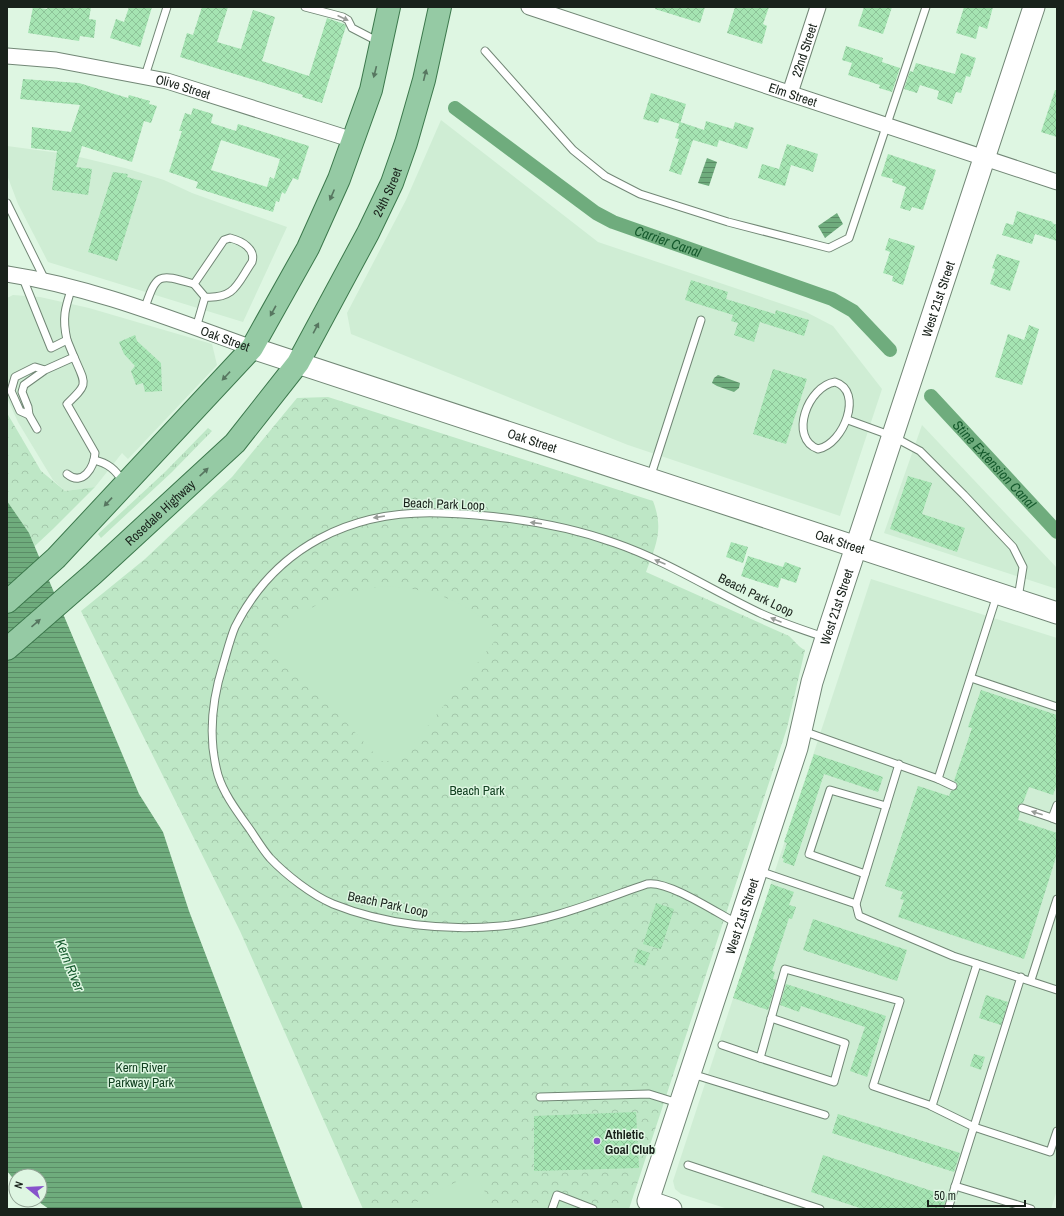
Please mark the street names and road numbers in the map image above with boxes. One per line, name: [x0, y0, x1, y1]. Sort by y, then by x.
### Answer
street label: 22nd Street: [787, 21, 821, 79]
street label: Olive Street: [154, 71, 213, 103]
street label: Elm Street: [767, 79, 819, 110]
street label: 24th Street: [369, 165, 405, 219]
street label: West 21st Street: [917, 259, 958, 339]
street label: Oak Street: [198, 322, 252, 355]
street label: Oak Street: [505, 424, 559, 456]
street label: Rosedale Highway: [121, 475, 199, 549]
street label: Beach Park Loop: [403, 494, 485, 514]
street label: Oak Street: [813, 525, 867, 558]
street label: West 21st Street: [816, 567, 857, 647]
street label: Beach Park Loop: [716, 569, 797, 621]
street label: West 21st Street: [721, 876, 762, 956]
street label: Beach Park Loop: [346, 887, 430, 921]

